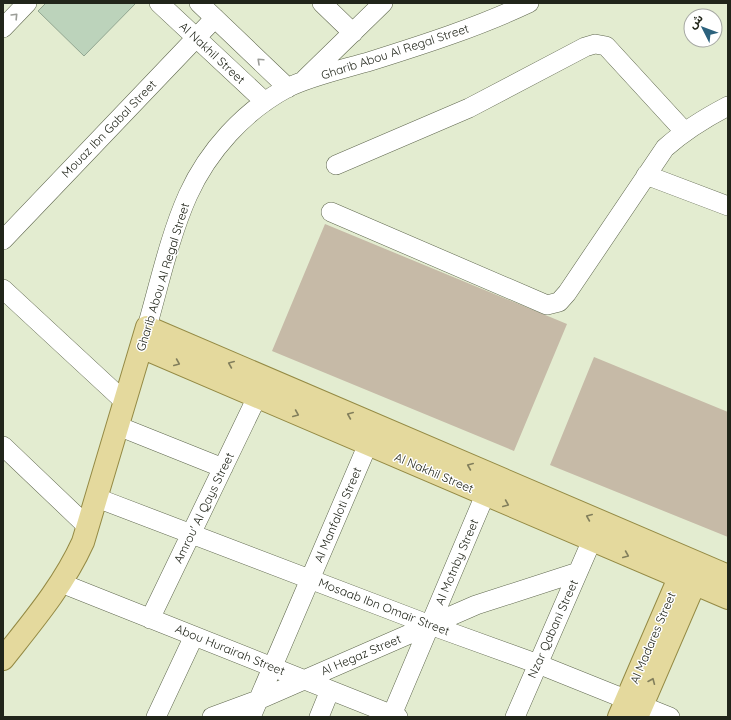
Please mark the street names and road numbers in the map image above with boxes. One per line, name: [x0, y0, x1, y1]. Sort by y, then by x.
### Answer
street label: Al Nakhil Street: [176, 18, 248, 87]
street label: Gharib Abou Al Regal Street: [319, 21, 471, 83]
street label: Mouaz Ibn Gabal Street: [58, 77, 159, 181]
street label: Gharib Abou Al Regal Street: [133, 201, 192, 353]
street label: Al Nakhil Street: [392, 449, 476, 496]
street label: Amrou' Al Qays Street: [170, 450, 237, 566]
street label: Al Manfaloti Street: [311, 465, 364, 565]
street label: Al Motnby Street: [432, 516, 481, 607]
street label: Mosaab Ibn Omair Street: [316, 575, 452, 638]
street label: Nzar Qabani Street: [524, 577, 581, 680]
street label: Al Madares Street: [626, 590, 679, 686]
street label: Abou Hurairah Street: [173, 621, 287, 678]
street label: Al Hegaz Street: [318, 631, 403, 678]

